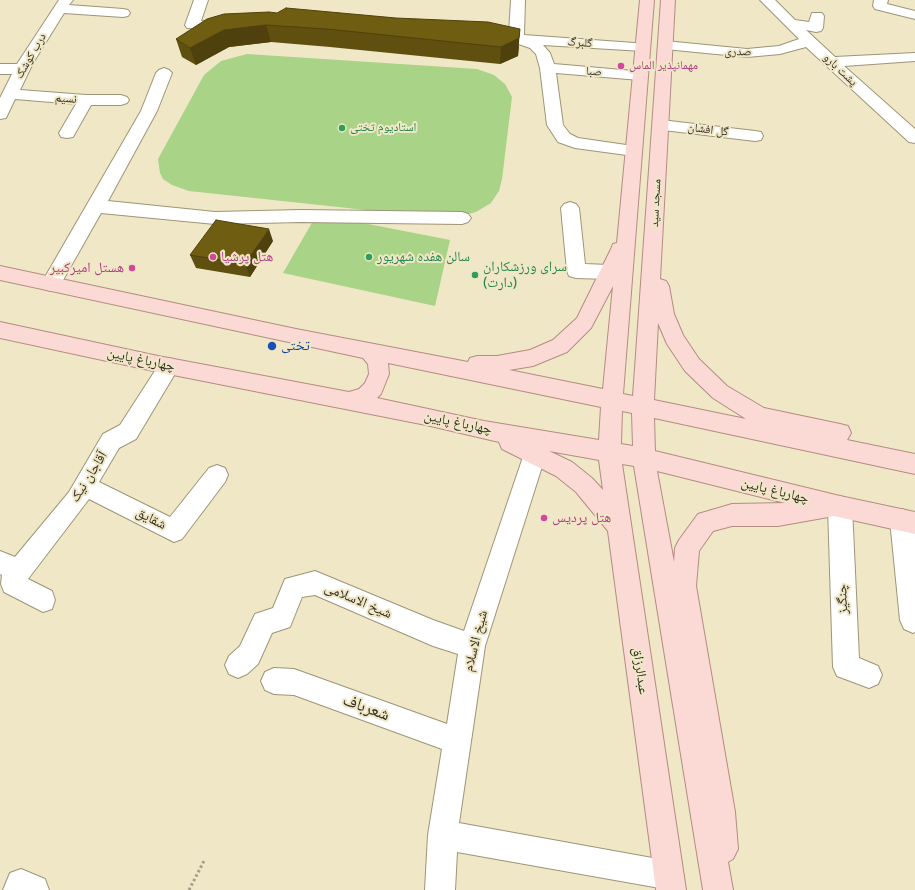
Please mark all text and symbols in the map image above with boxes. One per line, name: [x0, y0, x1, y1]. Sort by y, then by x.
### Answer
street label: درب کوشک: [12, 31, 50, 81]
street label: گلبرگ: [567, 35, 593, 51]
street label: صدری: [724, 45, 752, 59]
street label: پشت بارو: [820, 51, 860, 89]
place label: مهمانپذیر الماس: [629, 59, 698, 73]
marker: مهمانپذیر الماس: [616, 61, 626, 71]
street label: صبا: [586, 64, 602, 80]
street label: نسیم: [54, 91, 78, 107]
street label: گل افشان: [687, 120, 729, 140]
place label: استادیوم تختی: [350, 121, 416, 135]
marker: استادیوم تختی: [337, 123, 347, 133]
street label: مسجد سید: [648, 179, 664, 227]
place label: هتل پرشیا: [221, 249, 273, 265]
place label: سالن هفده شهریور: [377, 249, 470, 265]
marker: هتل پرشیا: [208, 252, 218, 262]
marker: سالن هفده شهریور: [364, 252, 374, 262]
place label: سرای ورزشکاران (دارت): [483, 259, 567, 292]
place label: هستل امیرکبیر: [50, 260, 124, 276]
marker: هستل امیرکبیر: [127, 263, 137, 273]
marker: سرای ورزشکاران (دارت): [470, 270, 480, 280]
place label: تختی: [281, 338, 310, 354]
marker: تختی: [266, 340, 278, 352]
street label: چهارباغ پایین: [105, 345, 177, 375]
street label: چهارباغ پایین: [422, 408, 494, 438]
street label: آقاجان نیک: [67, 448, 111, 506]
street label: چهارباغ پایین: [739, 474, 811, 508]
street label: شقایق: [133, 504, 169, 534]
place label: هتل پردیس: [552, 510, 611, 526]
marker: هتل پردیس: [539, 513, 549, 523]
street label: شیخ الاسلامی: [322, 579, 394, 623]
street label: چنگیز: [834, 584, 852, 614]
street label: شیخ الاسلام: [460, 609, 492, 673]
street label: عبدالرزاق: [628, 646, 652, 696]
street label: شعرباف: [340, 690, 392, 726]

